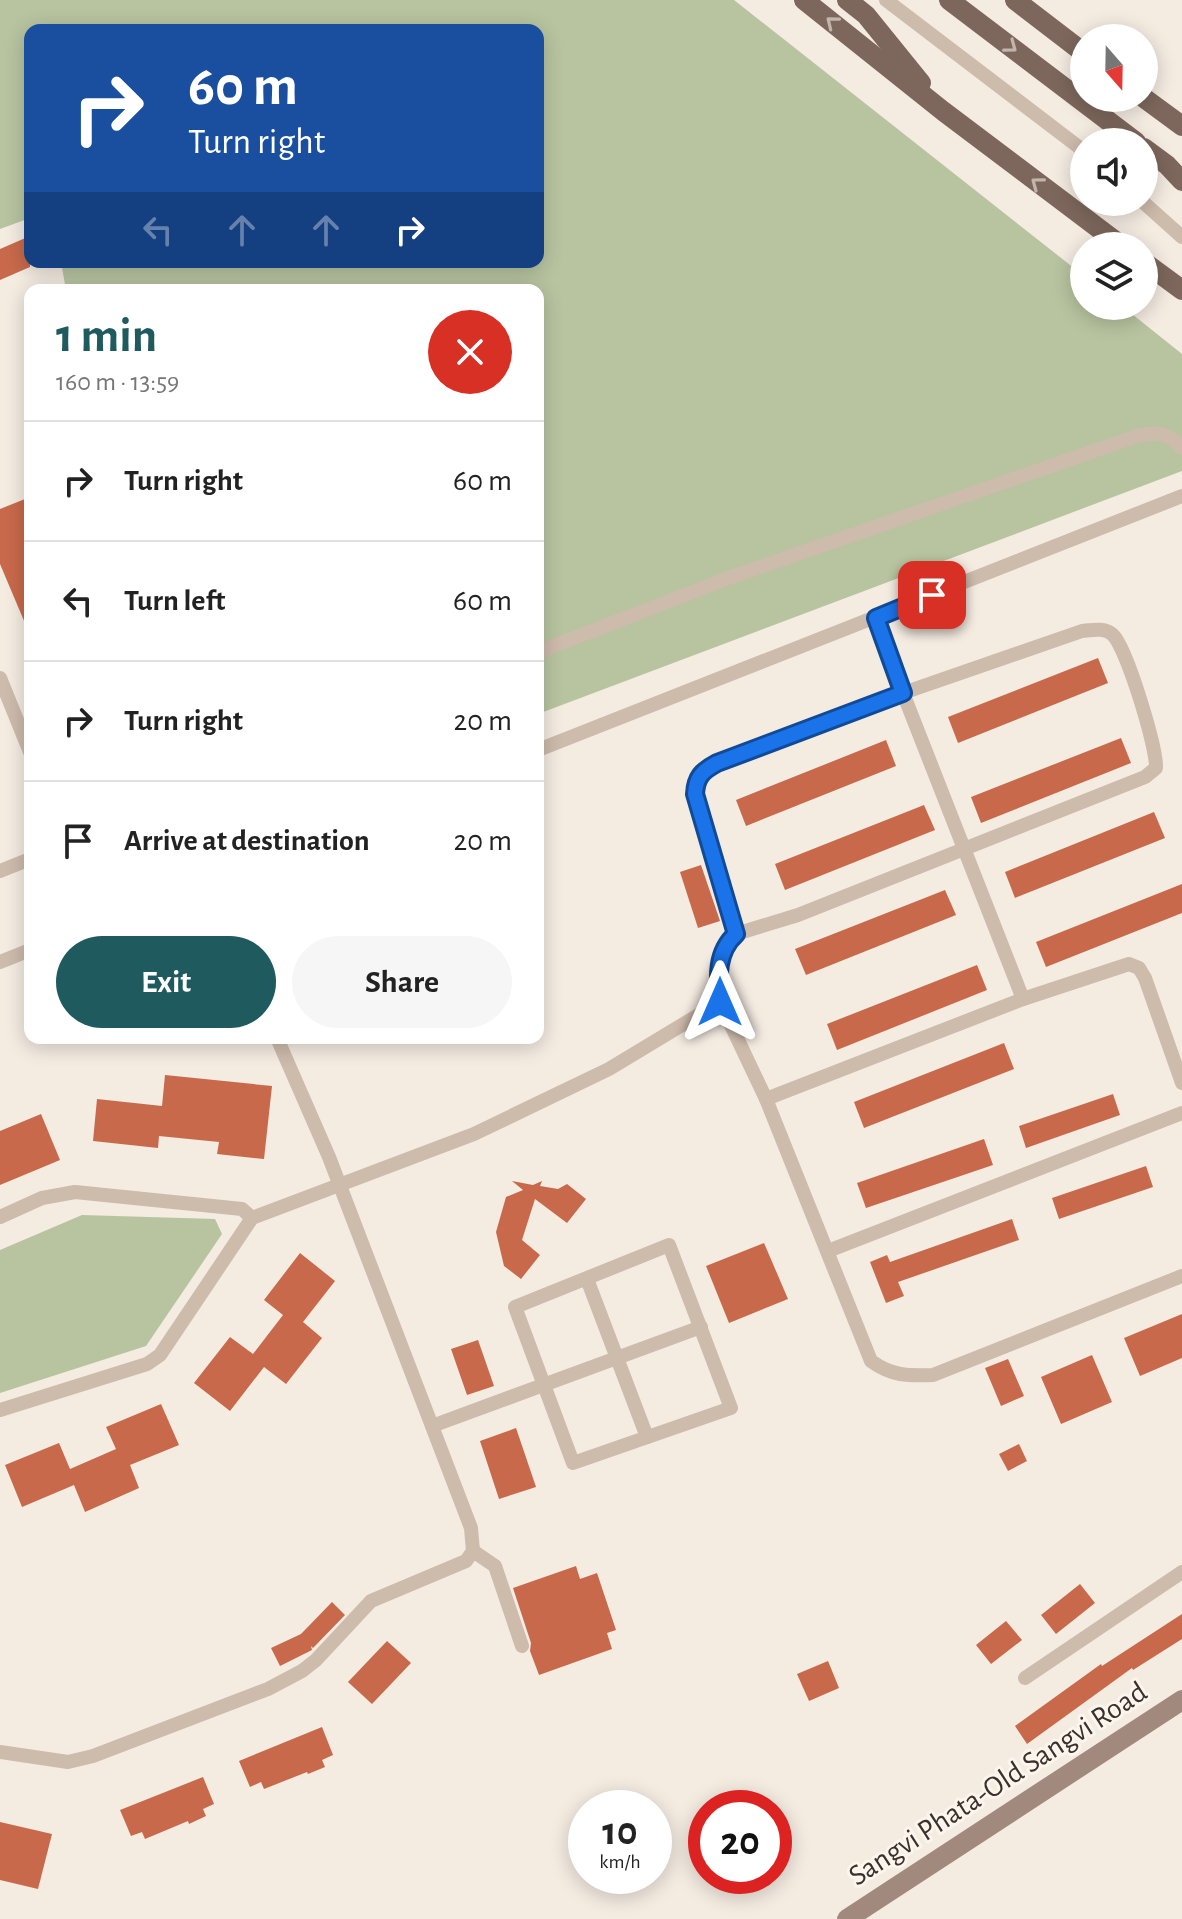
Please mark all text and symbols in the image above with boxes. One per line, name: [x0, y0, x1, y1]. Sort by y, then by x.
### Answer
one-way arrow: [826, 18, 841, 32]
north arrow: [1070, 24, 1158, 112]
map controls: [1070, 24, 1158, 320]
one-way arrow: [1002, 38, 1017, 52]
icon: right: [56, 56, 160, 160]
text: 60 m: [188, 59, 298, 115]
text: Turn right: [188, 124, 325, 160]
button: sound: [1070, 128, 1158, 216]
one-way arrow: [1031, 178, 1046, 192]
icon: left: [136, 208, 180, 252]
icon: ahead: [220, 208, 264, 252]
icon: ahead: [304, 208, 348, 252]
icon: right: [388, 208, 432, 252]
button: layers: [1070, 232, 1158, 320]
button: close: [428, 310, 512, 394]
text: 1 min: [56, 313, 157, 361]
text: 160 m · 13:59: [56, 369, 179, 395]
icon: right: [56, 459, 100, 503]
text: Turn right: [124, 466, 243, 496]
text: 60 m: [453, 466, 512, 496]
pin: [898, 561, 966, 629]
icon: arrive: [910, 573, 954, 617]
icon: left: [56, 579, 100, 623]
text: Turn left: [124, 586, 225, 616]
text: 60 m: [453, 586, 512, 616]
icon: right: [56, 699, 100, 743]
text: Turn right: [124, 706, 243, 736]
text: 20 m: [454, 706, 512, 736]
icon: arrive: [56, 819, 100, 863]
text: Arrive at destination: [124, 826, 370, 856]
text: 20 m: [454, 826, 512, 856]
button: Exit: [56, 936, 276, 1028]
button: Share: [292, 936, 512, 1028]
position arrow: [678, 960, 762, 1044]
street label: Sangvi Phata-Old Sangvi Road: [844, 1677, 1152, 1891]
speed limit sign: 20: [688, 1790, 792, 1894]
text: 10: [602, 1812, 638, 1852]
text: km/h: [599, 1852, 641, 1872]

